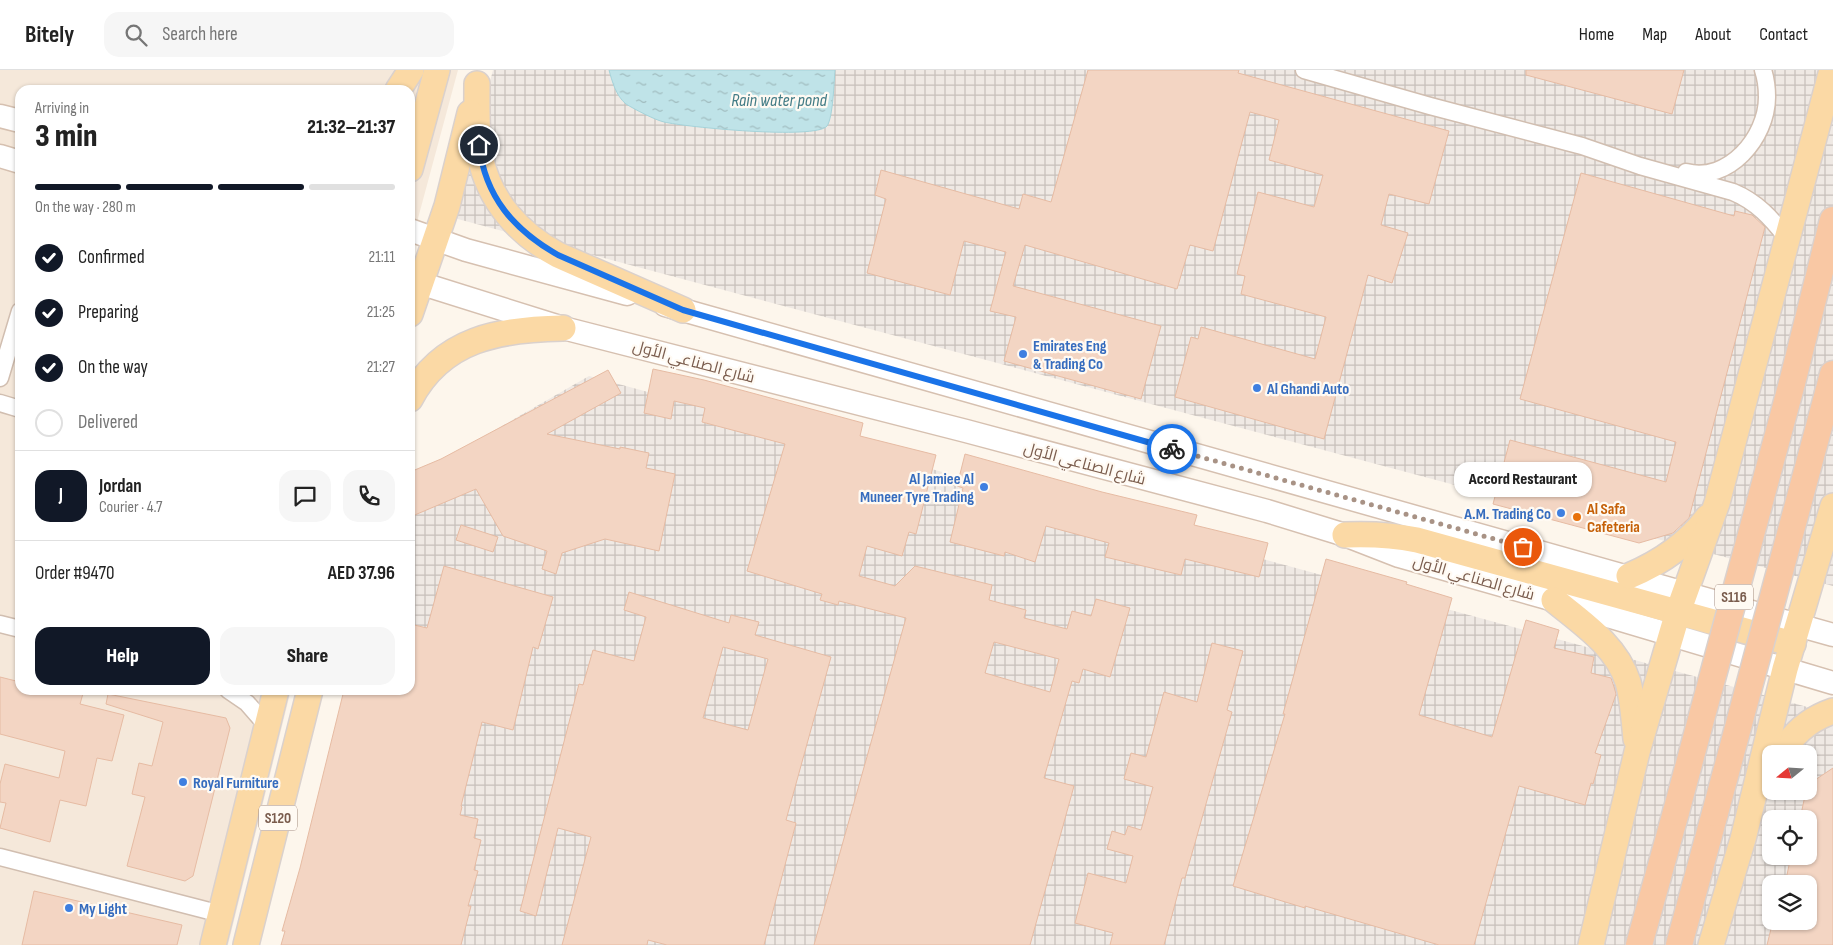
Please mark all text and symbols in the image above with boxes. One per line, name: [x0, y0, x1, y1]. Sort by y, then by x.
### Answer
search box: [104, 12, 454, 57]
text: Bitely: [25, 20, 74, 49]
icon: search: [122, 21, 150, 49]
text: Search here: [162, 23, 238, 46]
text: Home: [1579, 24, 1614, 45]
text: Map: [1642, 24, 1667, 45]
text: About: [1695, 24, 1731, 45]
text: Contact: [1759, 24, 1808, 45]
water label: Rain water pond: [731, 90, 828, 111]
text: Arriving in: [35, 99, 89, 118]
text: 21:32–21:37: [307, 116, 395, 139]
text: 3 min: [35, 117, 97, 156]
pin: [458, 124, 500, 166]
icon: home: [465, 131, 493, 159]
text: On the way · 280 m: [35, 198, 136, 217]
icon: check: [35, 244, 63, 272]
text: Confirmed: [78, 246, 145, 269]
text: 21:11: [369, 248, 395, 267]
icon: check: [35, 299, 63, 327]
text: Preparing: [78, 301, 139, 324]
text: 21:25: [367, 303, 395, 322]
street label: شارع الصناعي الأول: [630, 337, 757, 391]
place label: Emirates Eng & Trading Co: [1033, 337, 1107, 374]
marker: Emirates Eng & Trading Co: [1017, 348, 1029, 360]
icon: check: [35, 354, 63, 382]
text: On the way: [78, 356, 148, 379]
text: 21:27: [367, 358, 395, 377]
place label: Al Ghandi Auto: [1266, 380, 1349, 399]
marker: Al Ghandi Auto: [1251, 382, 1263, 394]
text: Delivered: [78, 411, 138, 434]
courier: [1147, 424, 1197, 474]
icon: bike: [1158, 435, 1186, 463]
street label: شارع الصناعي الأول: [1021, 439, 1148, 493]
callout: Accord Restaurant: [1454, 462, 1592, 497]
button: chat: [279, 470, 331, 522]
button: phone: [343, 470, 395, 522]
place label: Al Jamiee Al Muneer Tyre Trading: [860, 470, 974, 507]
text: Accord Restaurant: [1469, 470, 1577, 489]
text: Jordan: [99, 475, 142, 498]
marker: Al Jamiee Al Muneer Tyre Trading: [978, 481, 990, 493]
text: J: [59, 484, 63, 507]
text: Courier · 4.7: [99, 498, 162, 517]
place label: Al Safa Cafeteria: [1586, 500, 1640, 537]
place label: A.M. Trading Co: [1463, 505, 1551, 524]
marker: A.M. Trading Co: [1555, 507, 1567, 519]
marker: Al Safa Cafeteria: [1571, 511, 1583, 523]
pin: [1502, 526, 1544, 568]
icon: bag: [1509, 533, 1537, 561]
street label: شارع الصناعي الأول: [1410, 552, 1537, 608]
text: Order #9470: [35, 562, 114, 585]
text: AED 37.96: [328, 562, 395, 585]
road number: S116: [1715, 584, 1753, 610]
button: Help: [35, 627, 210, 685]
button: Share: [220, 627, 395, 685]
north arrow: [1762, 745, 1818, 800]
map controls: [1762, 745, 1817, 930]
place label: Royal Furniture: [193, 774, 279, 793]
marker: Royal Furniture: [177, 776, 189, 788]
road number: S120: [259, 806, 297, 830]
button: locate: [1762, 810, 1817, 865]
button: layers: [1762, 875, 1817, 930]
place label: My Light: [79, 900, 127, 919]
marker: My Light: [63, 902, 75, 914]

